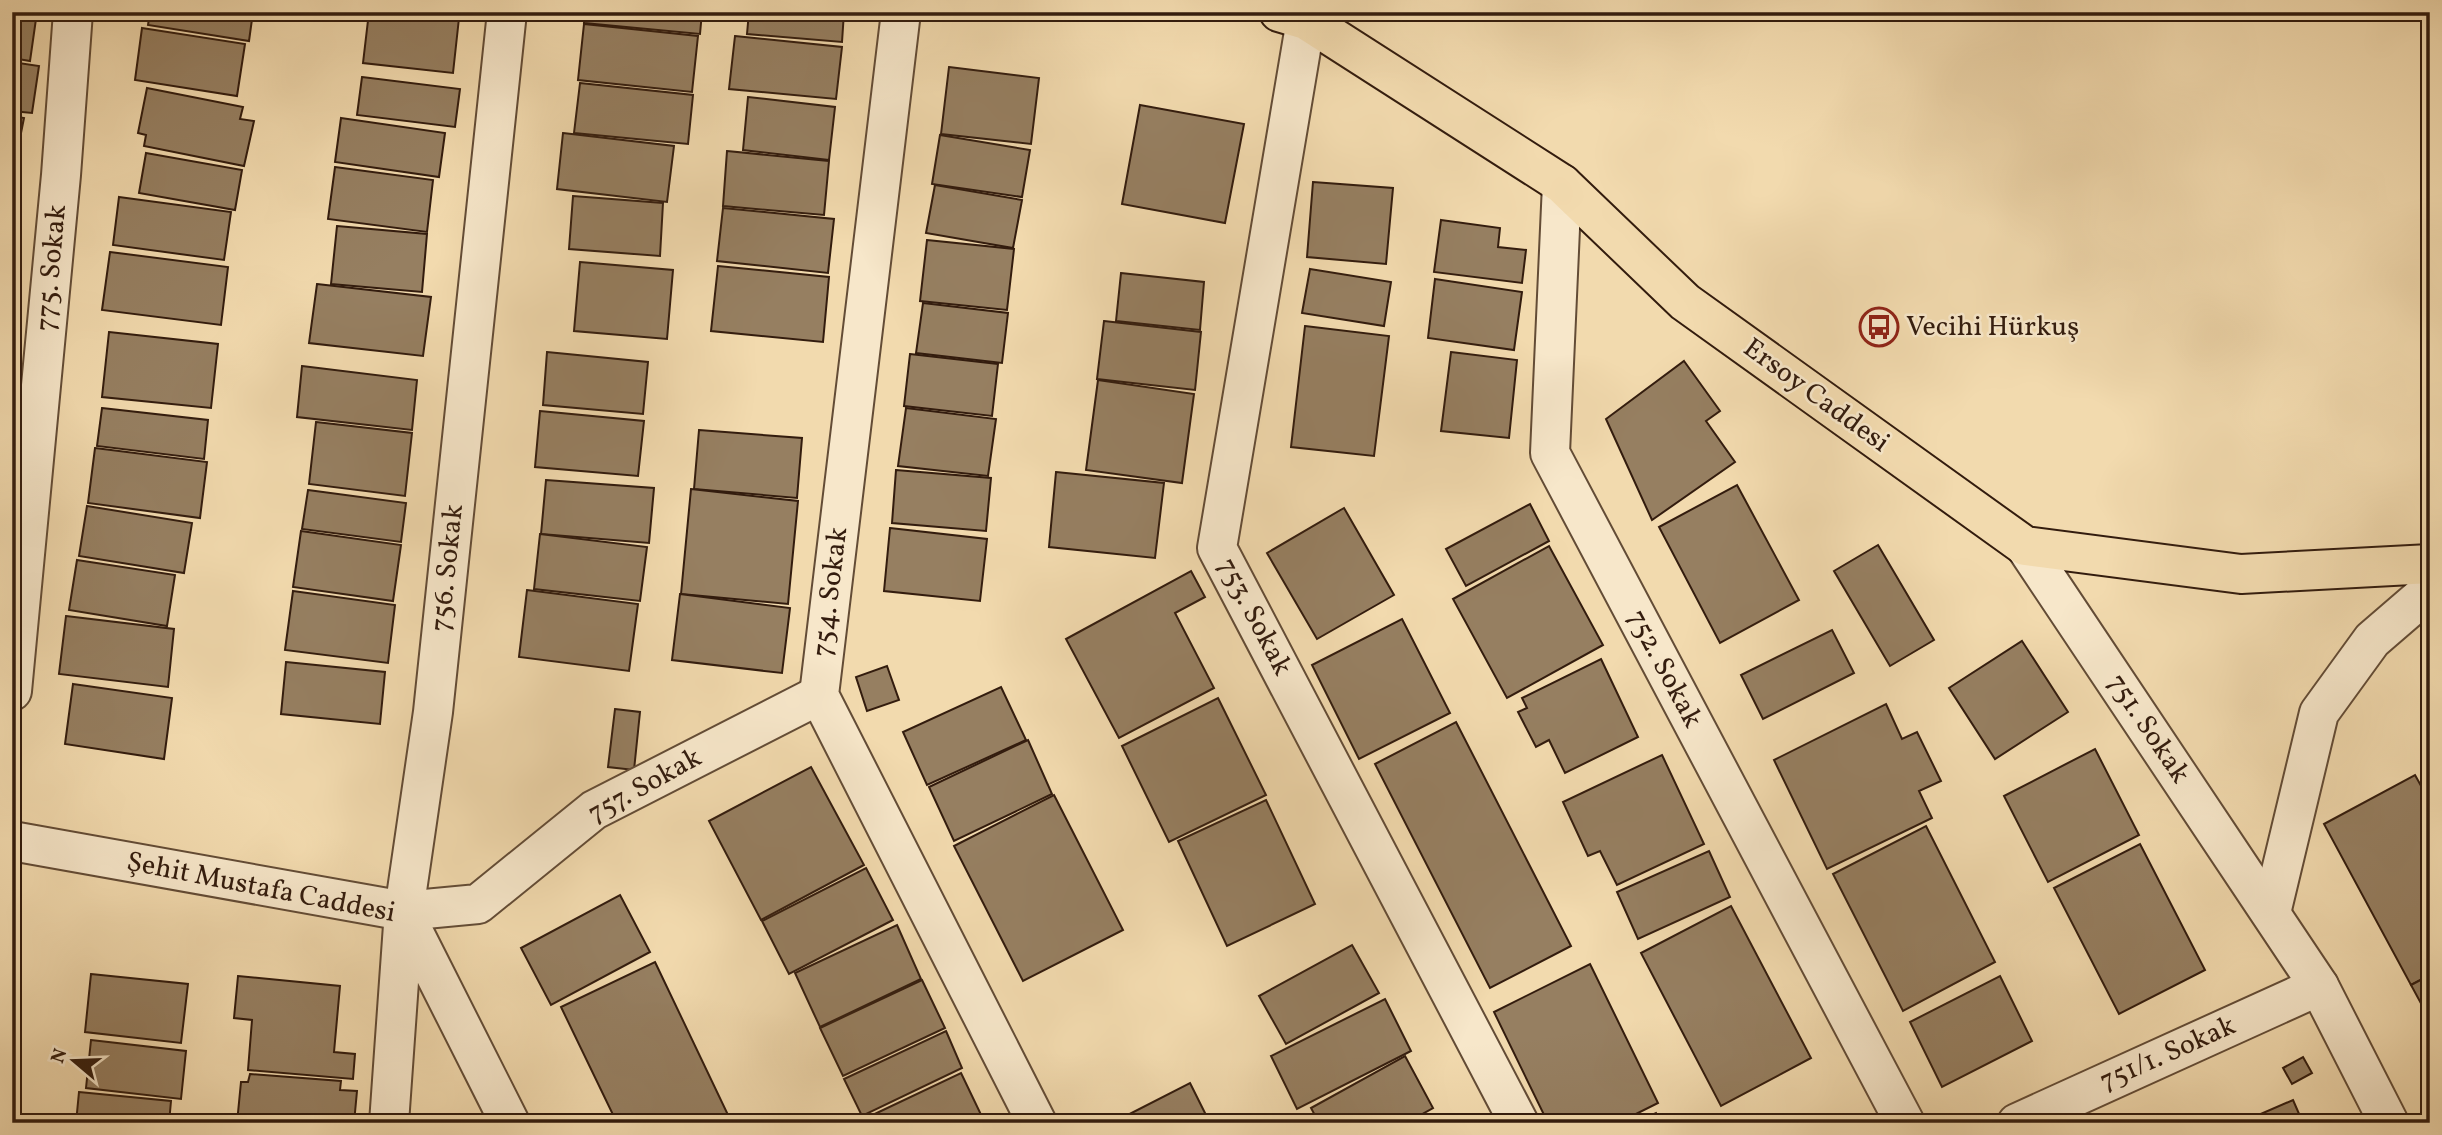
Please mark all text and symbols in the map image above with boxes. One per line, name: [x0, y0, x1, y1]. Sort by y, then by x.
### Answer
street label: 775. Sokak: [27, 203, 77, 333]
bus stop icon: Vecihi Hürkuş: [1858, 306, 1900, 348]
place label: Vecihi Hürkuş: [1906, 308, 2079, 347]
street label: Ersoy Caddesi: [1735, 330, 1897, 462]
street label: 756. Sokak: [422, 502, 474, 634]
street label: 754. Sokak: [804, 525, 858, 659]
street label: 753. Sokak: [1207, 551, 1301, 683]
street label: 752. Sokak: [1617, 603, 1711, 735]
street label: 751. Sokak: [2097, 666, 2199, 792]
street label: 757. Sokak: [581, 739, 709, 833]
street label: Şehit Mustafa Caddesi: [123, 843, 399, 933]
street label: 751/1. Sokak: [2094, 1007, 2242, 1101]
north arrow: [38, 1026, 108, 1096]
text: N: [45, 1045, 74, 1067]

